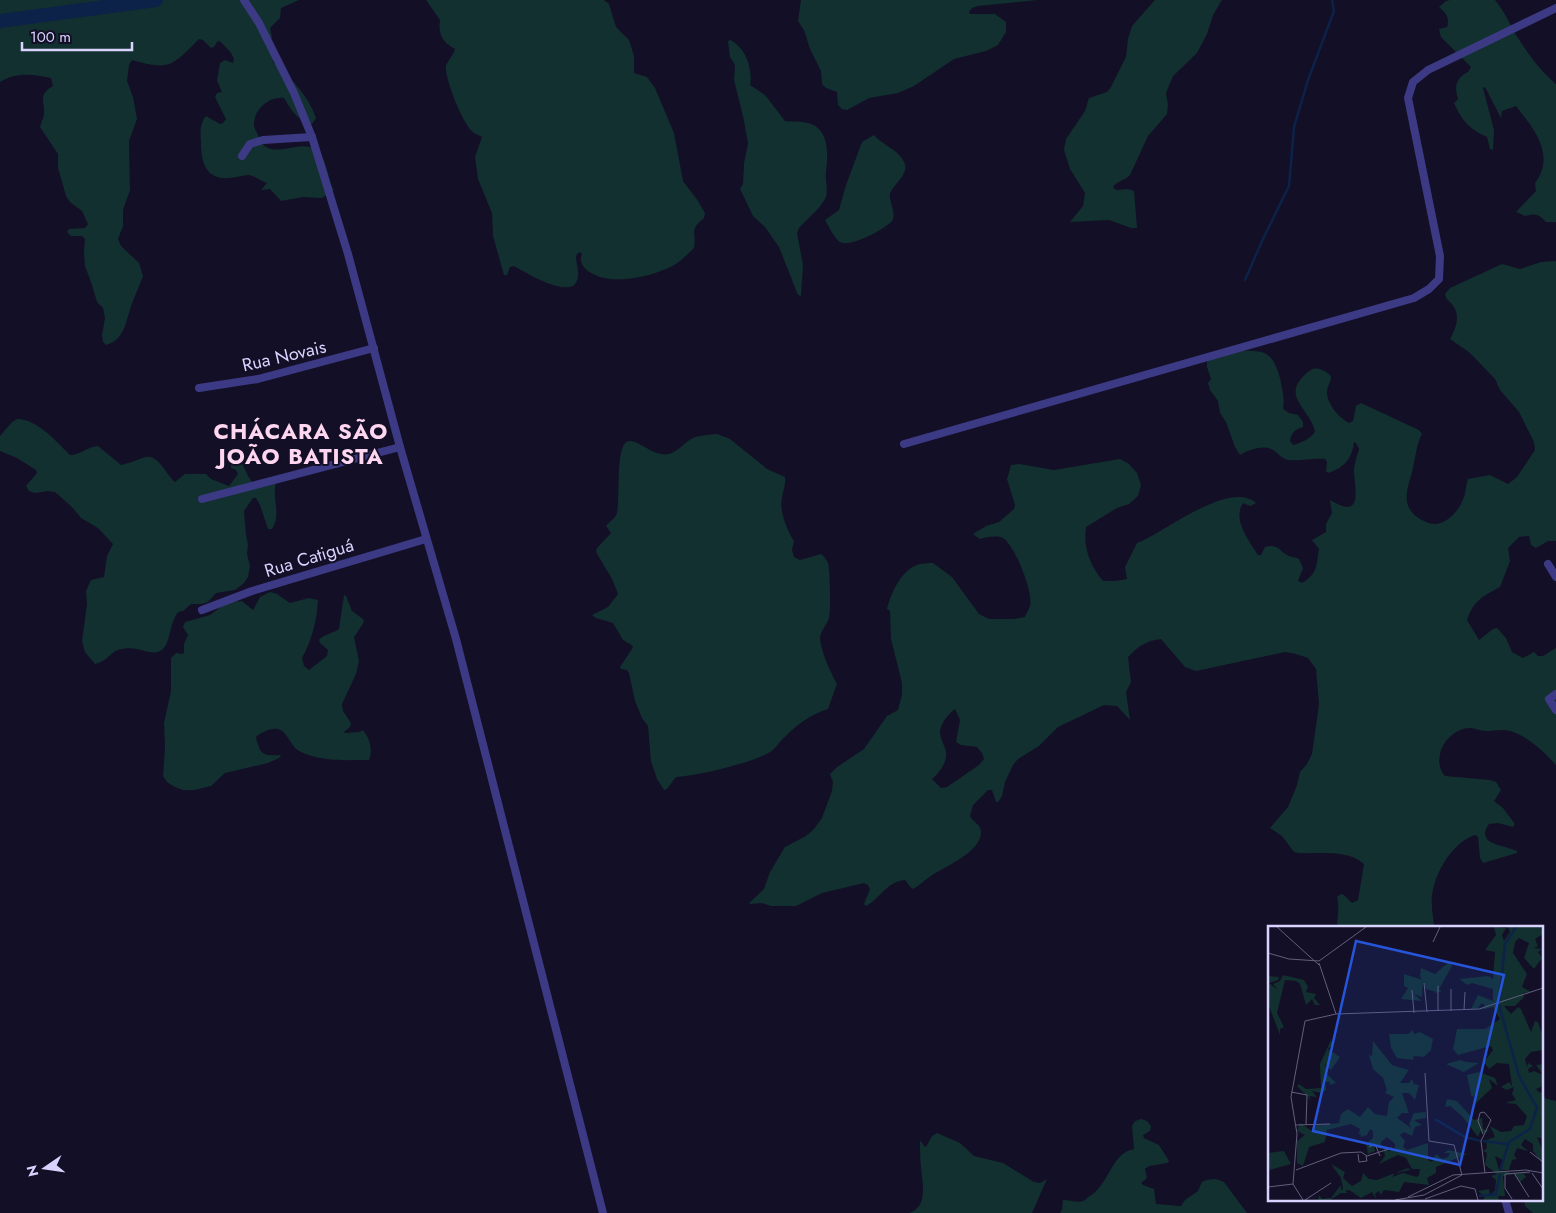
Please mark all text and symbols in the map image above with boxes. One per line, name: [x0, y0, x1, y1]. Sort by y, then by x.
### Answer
scale bar: [22, 20, 132, 52]
text: 100 m: [30, 26, 71, 48]
street label: Rua Novais: [239, 334, 329, 378]
district label: CHÁCARA SÃO JOÃO BATISTA: [214, 415, 388, 472]
street label: Rua Catiguá: [261, 532, 357, 584]
inset map: [1268, 926, 1544, 1200]
north arrow: [20, 1143, 70, 1193]
text: N: [21, 1163, 43, 1179]

